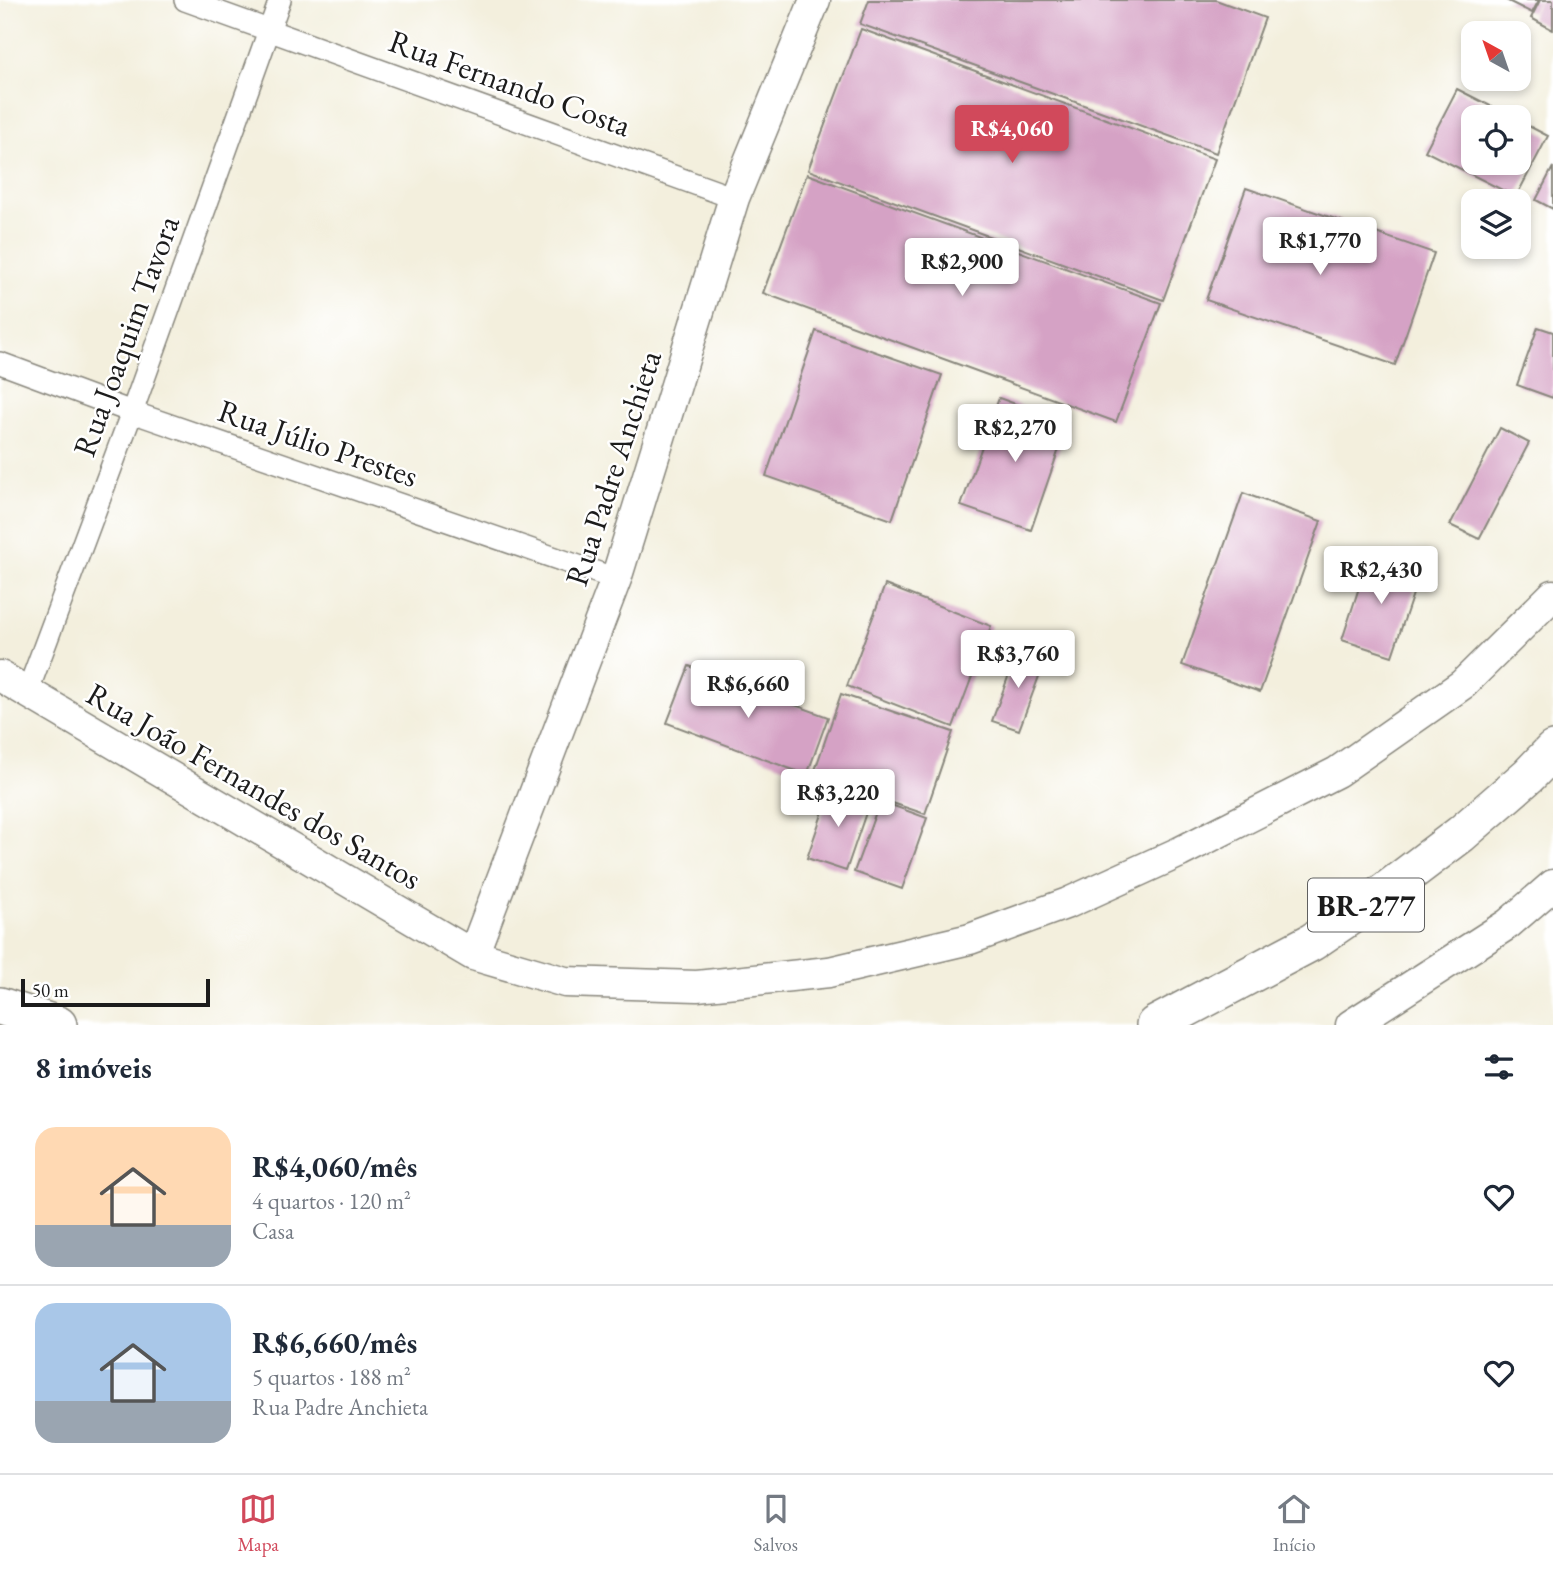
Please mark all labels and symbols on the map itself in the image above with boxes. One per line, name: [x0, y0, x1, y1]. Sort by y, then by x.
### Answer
street label: Rua Fernando Costa: [383, 20, 637, 146]
north arrow: [1461, 21, 1531, 91]
pin: R$4,060: [947, 106, 1077, 165]
street label: Rua Joaquim Tavora: [63, 210, 189, 462]
pin: R$1,770: [1255, 218, 1385, 277]
pin: R$2,900: [897, 238, 1027, 298]
street label: Rua Padre Anchieta: [555, 345, 671, 591]
street label: Rua Júlio Prestes: [213, 389, 423, 497]
pin: R$2,270: [950, 405, 1080, 464]
pin: R$2,430: [1316, 546, 1446, 606]
pin: R$3,760: [953, 630, 1083, 690]
pin: R$6,660: [683, 660, 813, 720]
street label: Rua João Fernandes dos Santos: [79, 673, 429, 899]
pin: R$3,220: [773, 770, 903, 829]
road number: BR-277: [1308, 878, 1424, 931]
scale bar: [21, 976, 210, 1008]

